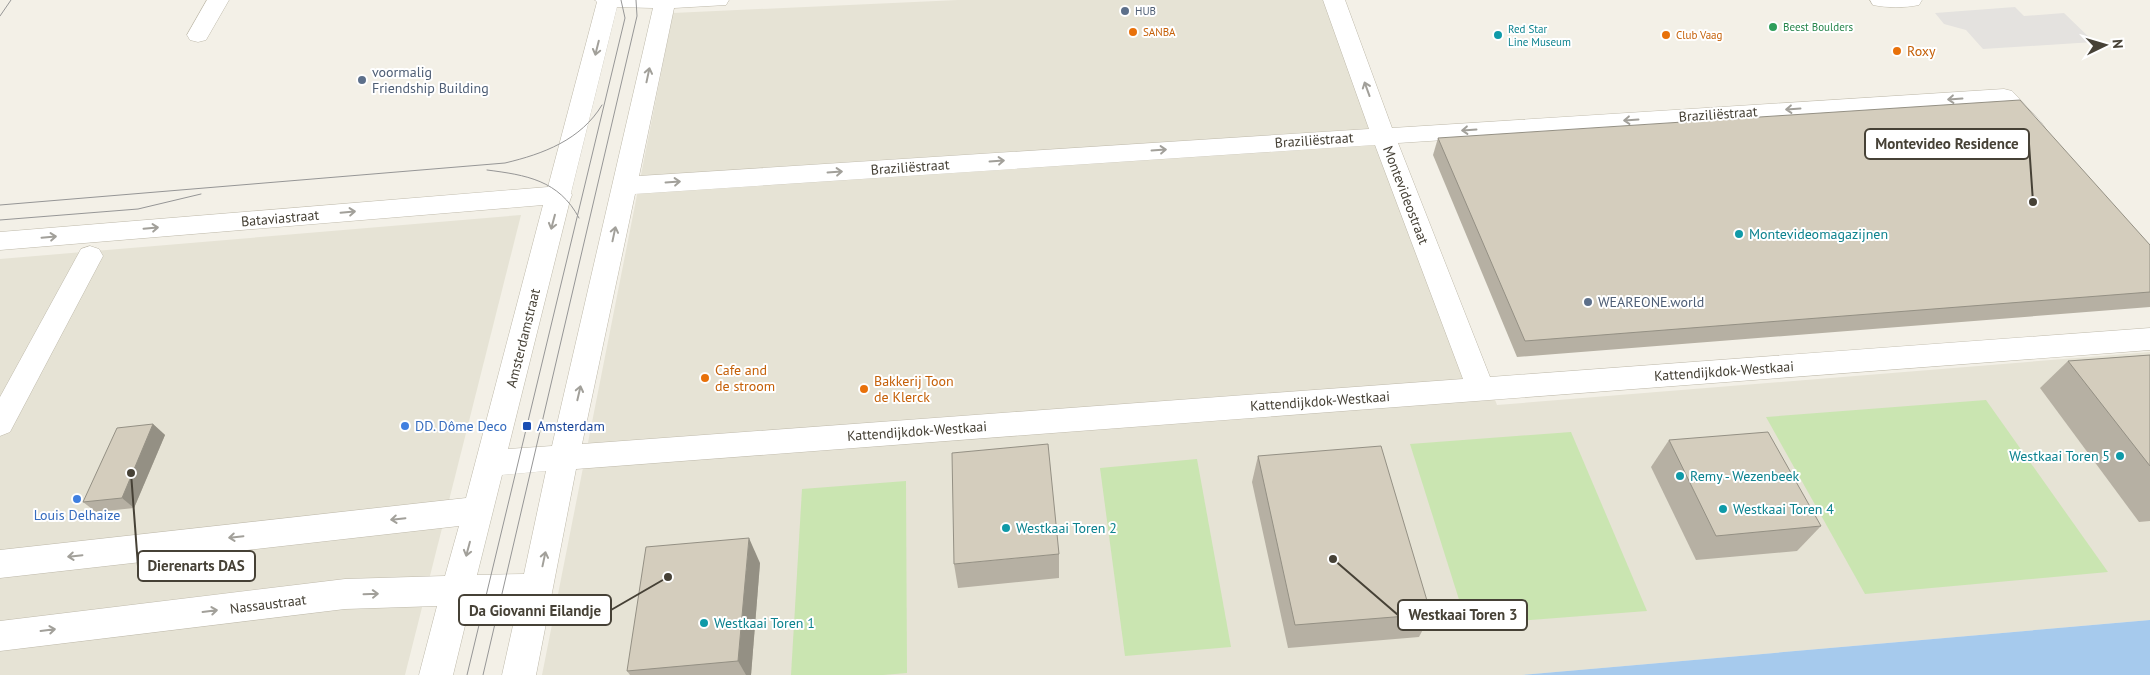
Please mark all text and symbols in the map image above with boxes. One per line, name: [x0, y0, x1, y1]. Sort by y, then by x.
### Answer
place label: HUB: [1135, 4, 1156, 18]
marker: HUB: [1119, 5, 1131, 17]
place label: Beest Boulders: [1783, 20, 1853, 34]
north arrow: [2080, 20, 2130, 70]
marker: Beest Boulders: [1767, 21, 1779, 33]
place label: Red Star Line Museum: [1508, 22, 1571, 49]
place label: SANBA: [1143, 25, 1176, 39]
marker: SANBA: [1127, 26, 1139, 38]
place label: Club Vaag: [1676, 28, 1723, 42]
marker: Red Star Line Museum: [1492, 29, 1504, 41]
marker: Club Vaag: [1660, 29, 1672, 41]
text: N: [2109, 38, 2127, 49]
one-way arrow: [592, 39, 601, 55]
place label: Roxy: [1907, 42, 1936, 60]
marker: Roxy: [1891, 45, 1903, 57]
place label: voormalig Friendship Building: [372, 63, 489, 97]
one-way arrow: [644, 68, 653, 84]
marker: voormalig Friendship Building: [356, 74, 368, 86]
one-way arrow: [1362, 82, 1371, 98]
one-way arrow: [1948, 95, 1964, 104]
street label: Braziliëstraat: [1678, 102, 1758, 126]
one-way arrow: [1786, 105, 1802, 114]
one-way arrow: [1623, 115, 1639, 124]
one-way arrow: [1461, 125, 1477, 134]
street label: Braziliëstraat: [1274, 128, 1354, 152]
callout: Montevideo Residence: [1865, 129, 2029, 159]
text: Montevideo Residence: [1875, 134, 2019, 153]
street label: Montevideostraat: [1379, 143, 1433, 247]
one-way arrow: [1151, 146, 1167, 155]
street label: Braziliëstraat: [870, 155, 950, 179]
one-way arrow: [989, 156, 1005, 165]
one-way arrow: [827, 167, 843, 176]
one-way arrow: [664, 178, 680, 187]
street label: Bataviastraat: [240, 206, 320, 230]
one-way arrow: [340, 208, 356, 217]
one-way arrow: [547, 214, 557, 230]
one-way arrow: [143, 224, 159, 233]
place label: Montevideomagazijnen: [1749, 225, 1888, 243]
one-way arrow: [610, 227, 619, 243]
marker: Montevideomagazijnen: [1733, 228, 1745, 240]
one-way arrow: [40, 232, 56, 242]
street label: Amsterdamstraat: [502, 286, 544, 390]
place label: WEAREONE.world: [1598, 293, 1704, 311]
marker: WEAREONE.world: [1582, 296, 1594, 308]
street label: Kattendijkdok-Westkaai: [1653, 357, 1795, 385]
place label: Cafe and de stroom: [715, 361, 775, 395]
marker: Cafe and de stroom: [699, 372, 711, 384]
place label: Bakkerij Toon de Klerck: [874, 372, 954, 406]
marker: Bakkerij Toon de Klerck: [858, 383, 870, 395]
one-way arrow: [575, 385, 584, 401]
street label: Kattendijkdok-Westkaai: [1249, 387, 1391, 415]
place label: DD. Dôme Deco: [415, 417, 507, 435]
place label: Amsterdam: [537, 417, 605, 435]
street label: Kattendijkdok-Westkaai: [846, 417, 988, 445]
marker: DD. Dôme Deco: [399, 420, 411, 432]
marker: Amsterdam: [521, 420, 533, 432]
place label: Westkaai Toren 5: [2009, 447, 2110, 465]
marker: Westkaai Toren 5: [2114, 450, 2126, 462]
place label: Remy - Wezenbeek: [1690, 467, 1800, 485]
marker: Remy - Wezenbeek: [1674, 470, 1686, 482]
marker: Louis Delhaize: [71, 493, 83, 505]
place label: Westkaai Toren 4: [1733, 500, 1834, 518]
marker: Westkaai Toren 4: [1717, 503, 1729, 515]
place label: Louis Delhaize: [34, 506, 120, 524]
one-way arrow: [390, 514, 406, 524]
place label: Westkaai Toren 2: [1016, 519, 1117, 537]
marker: Westkaai Toren 2: [1000, 522, 1012, 534]
one-way arrow: [228, 532, 244, 542]
one-way arrow: [463, 541, 473, 557]
one-way arrow: [67, 551, 83, 561]
callout: Dierenarts DAS: [138, 551, 255, 581]
one-way arrow: [540, 551, 549, 567]
text: Dierenarts DAS: [147, 556, 245, 575]
one-way arrow: [363, 589, 379, 598]
street label: Nassaustraat: [229, 590, 307, 618]
callout: Da Giovanni Eilandje: [459, 595, 611, 625]
callout: Westkaai Toren 3: [1398, 600, 1527, 630]
text: Da Giovanni Eilandje: [469, 601, 601, 620]
text: Westkaai Toren 3: [1409, 605, 1517, 624]
one-way arrow: [201, 606, 217, 616]
place label: Westkaai Toren 1: [714, 614, 815, 632]
marker: Westkaai Toren 1: [698, 617, 710, 629]
one-way arrow: [40, 625, 56, 635]

